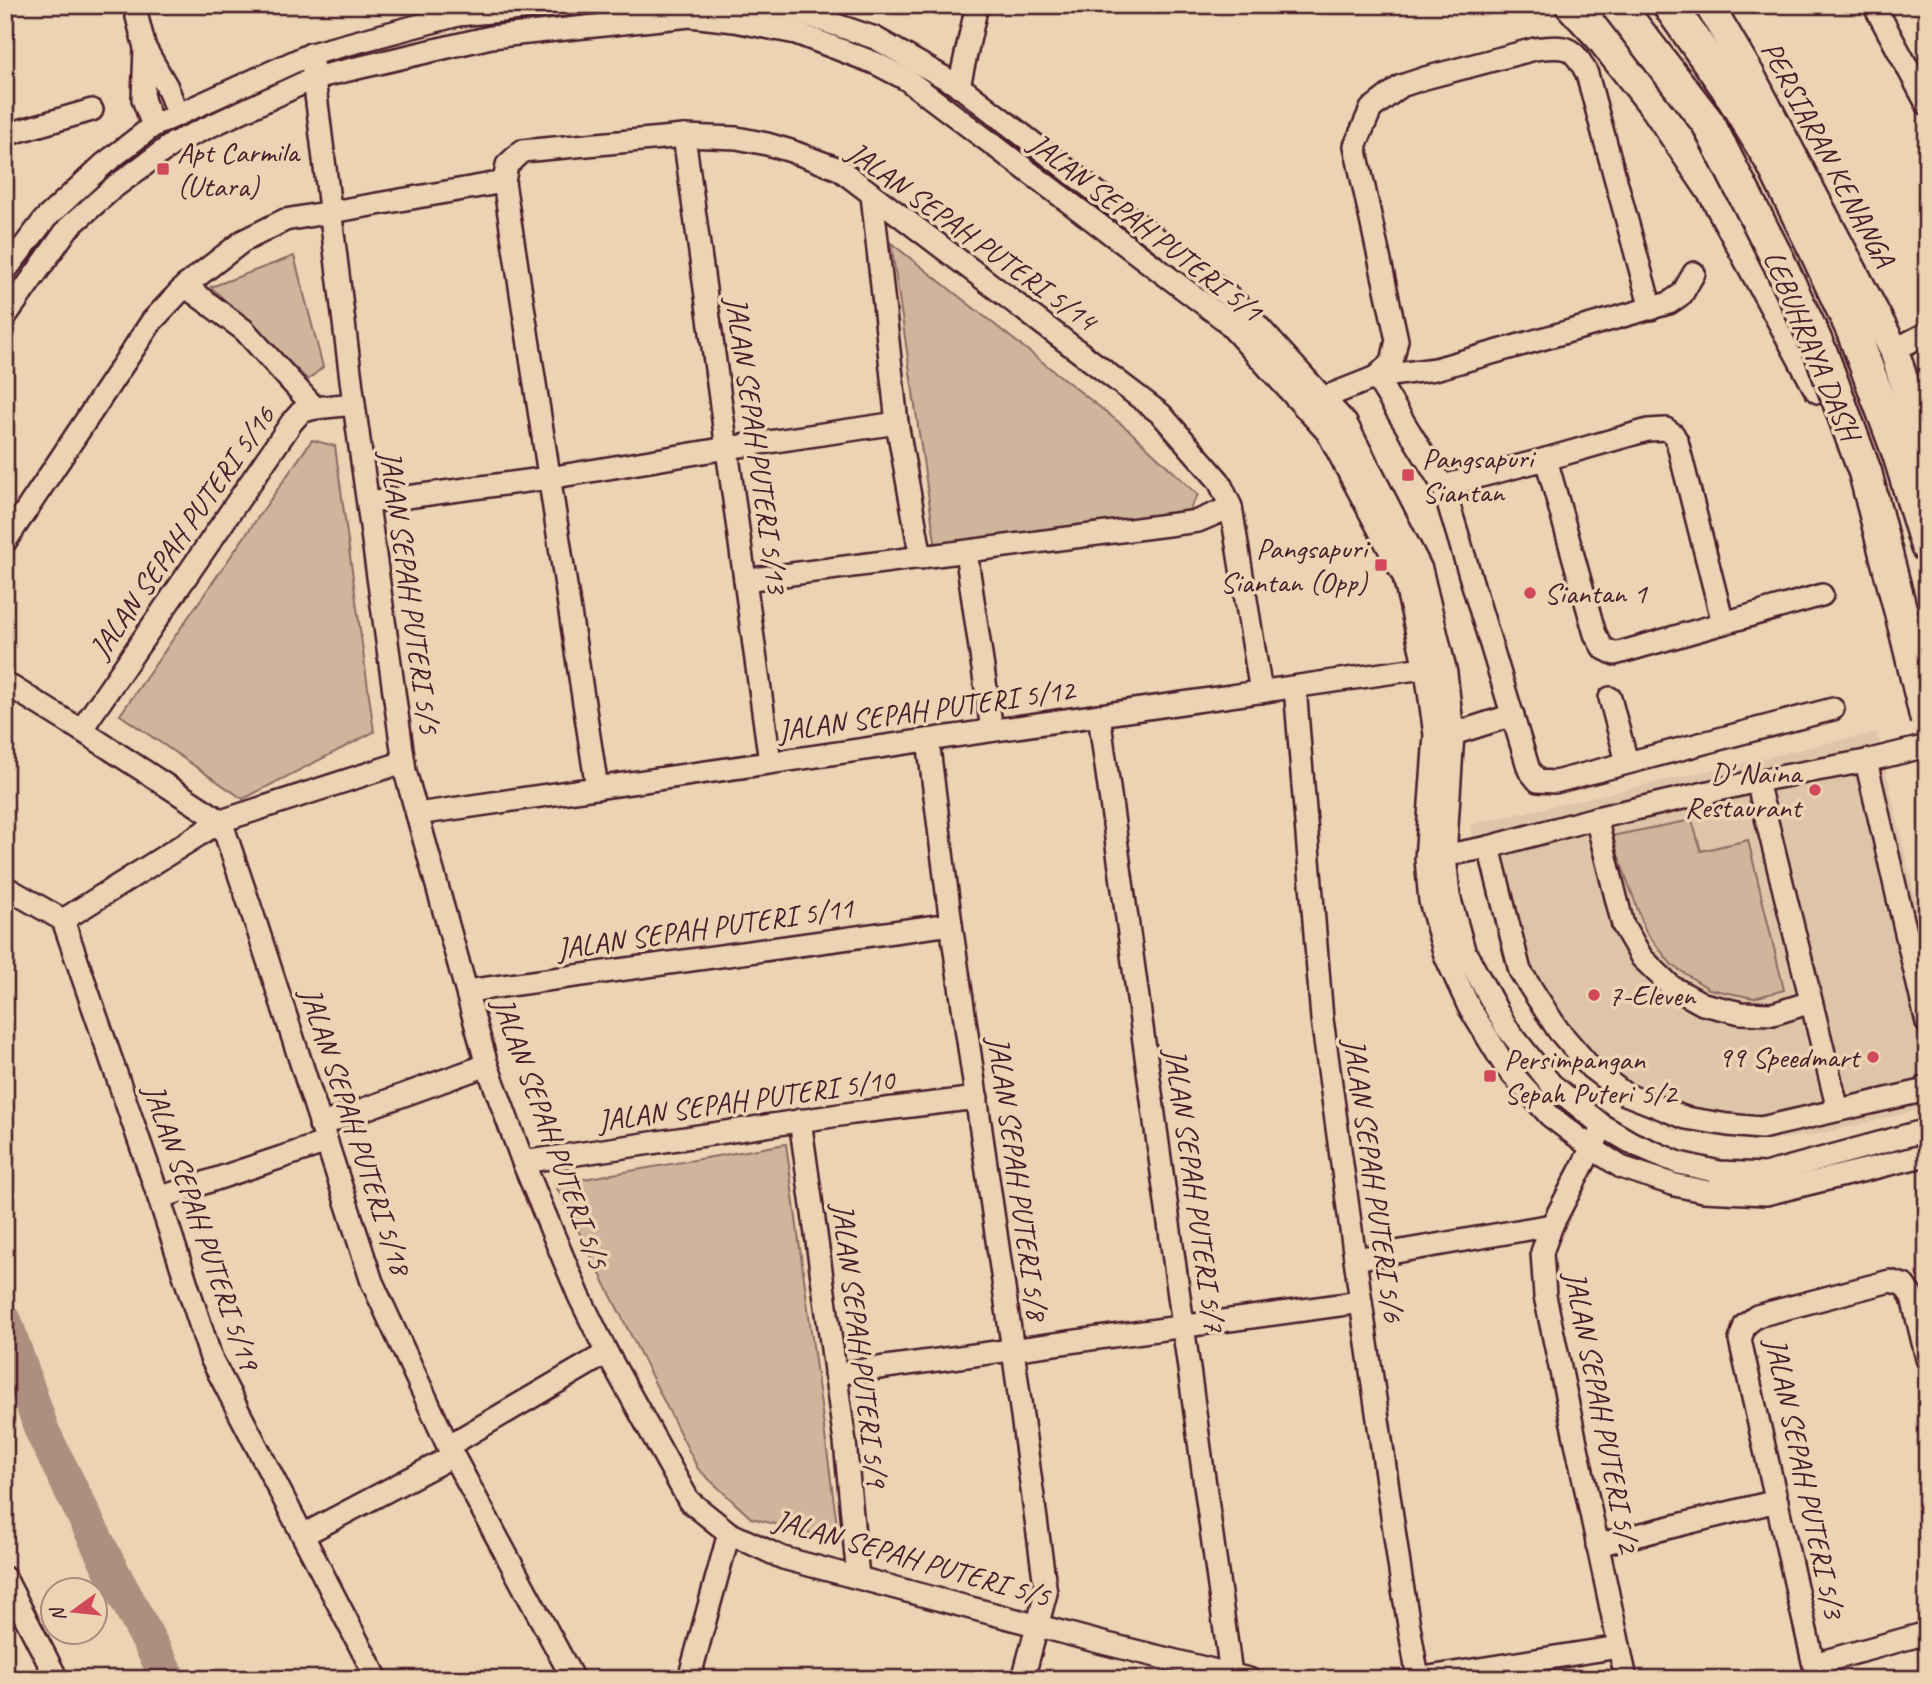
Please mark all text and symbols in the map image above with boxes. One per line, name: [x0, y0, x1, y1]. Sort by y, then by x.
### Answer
street label: PERSIARAN KENANGA: [1752, 35, 1904, 275]
street label: JALAN SEPAH PUTERI 5/1: [1020, 123, 1271, 331]
street label: JALAN SEPAH PUTERI 5/14: [838, 132, 1106, 341]
place label: Apt Carmila (Utara): [177, 133, 301, 205]
marker: Apt Carmila (Utara): [155, 161, 171, 177]
street label: LEBUHRAYA DASH: [1755, 245, 1871, 449]
street label: JALAN SEPAH PUTERI 5/13: [717, 292, 797, 598]
street label: JALAN SEPAH PUTERI 5/16: [80, 397, 284, 667]
place label: Pangsapuri Siantan: [1422, 439, 1536, 511]
street label: JALAN SEPAH PUTERI 5/5: [371, 446, 449, 738]
marker: Pangsapuri Siantan: [1400, 467, 1416, 483]
place label: Pangsapuri Siantan (Opp): [1220, 529, 1370, 601]
marker: Pangsapuri Siantan (Opp): [1373, 557, 1389, 573]
place label: Siantan 1: [1544, 574, 1648, 612]
marker: Siantan 1: [1522, 585, 1538, 601]
street label: JALAN SEPAH PUTERI 5/12: [773, 670, 1079, 750]
place label: D' Naina Restaurant: [1685, 754, 1804, 826]
marker: D' Naina Restaurant: [1807, 782, 1823, 798]
street label: JALAN SEPAH PUTERI 5/11: [552, 888, 857, 968]
place label: 7-Eleven: [1608, 976, 1697, 1014]
street label: JALAN SEPAH PUTERI 5/18: [291, 981, 421, 1281]
marker: 7-Eleven: [1586, 987, 1602, 1003]
street label: JALAN SEPAH PUTERI 5/5: [484, 990, 618, 1275]
street label: JALAN SEPAH PUTERI 5/8: [979, 1032, 1057, 1325]
street label: JALAN SEPAH PUTERI 5/6: [1335, 1034, 1413, 1326]
place label: 99 Speedmart: [1718, 1038, 1862, 1076]
place label: Persimpangan Sepah Puteri 5/2: [1504, 1040, 1679, 1112]
street label: JALAN SEPAH PUTERI 5/7: [1156, 1044, 1234, 1336]
marker: 99 Speedmart: [1865, 1049, 1881, 1065]
street label: JALAN SEPAH PUTERI 5/10: [593, 1060, 899, 1140]
marker: Persimpangan Sepah Puteri 5/2: [1482, 1068, 1498, 1084]
street label: JALAN SEPAH PUTERI 5/19: [135, 1078, 269, 1377]
street label: JALAN SEPAH PUTERI 5/9: [823, 1199, 897, 1492]
street label: JALAN SEPAH PUTERI 5/2: [1556, 1266, 1648, 1558]
street label: JALAN SEPAH PUTERI 5/3: [1756, 1332, 1854, 1624]
street label: JALAN SEPAH PUTERI 5/5: [768, 1500, 1056, 1616]
north arrow: [38, 1576, 108, 1646]
text: N: [45, 1603, 72, 1624]

